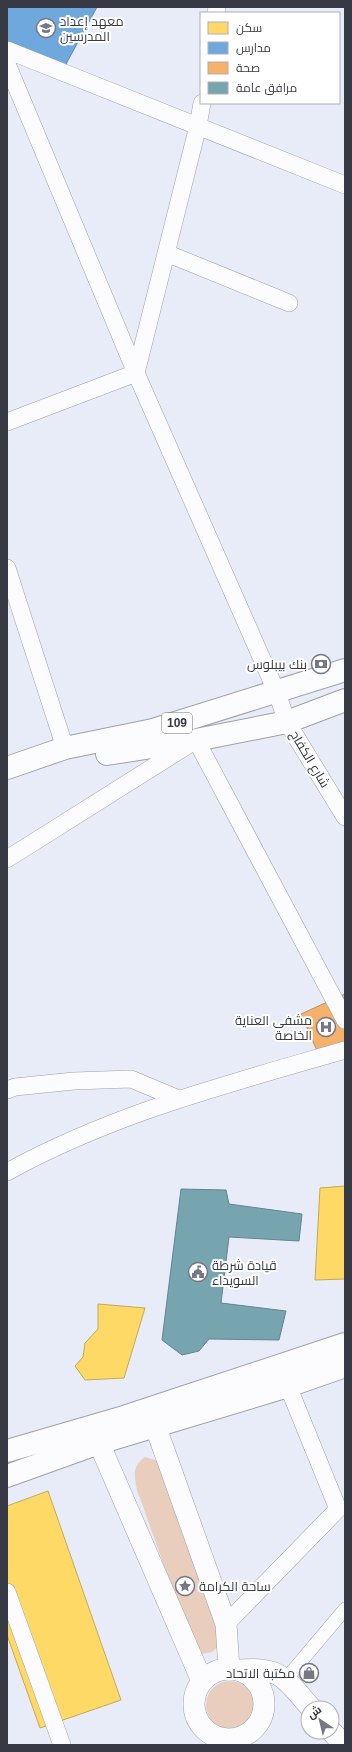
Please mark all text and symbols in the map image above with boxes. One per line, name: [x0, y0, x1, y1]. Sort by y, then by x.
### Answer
legend: [200, 12, 340, 104]
place label: معهد إعداد المدرسين: [60, 14, 124, 44]
school or university icon: معهد إعداد المدرسين: [35, 17, 57, 39]
text: سكن: [236, 21, 262, 35]
text: مدارس: [236, 41, 271, 55]
text: صحة: [236, 61, 260, 75]
text: مرافق عامة: [236, 81, 297, 95]
bank icon: بنك بيبلوس: [310, 653, 332, 675]
place label: بنك بيبلوس: [247, 657, 307, 672]
road number: 109: [162, 713, 192, 733]
street label: شارع الكفاح: [286, 728, 333, 791]
place label: مشفى العناية الخاصة: [235, 1013, 312, 1043]
hospital icon: مشفى العناية الخاصة: [315, 1016, 337, 1038]
place label: قيادة شرطة السويداء: [212, 1258, 277, 1288]
public building icon: قيادة شرطة السويداء: [187, 1261, 209, 1283]
place icon: ساحة الكرامة: [174, 1575, 196, 1597]
place label: ساحة الكرامة: [199, 1579, 271, 1594]
shop icon: مكتبة الاتحاد: [298, 1662, 320, 1684]
place label: مكتبة الاتحاد: [226, 1666, 295, 1681]
north arrow: [300, 1700, 340, 1740]
text: ش: [305, 1703, 324, 1722]

